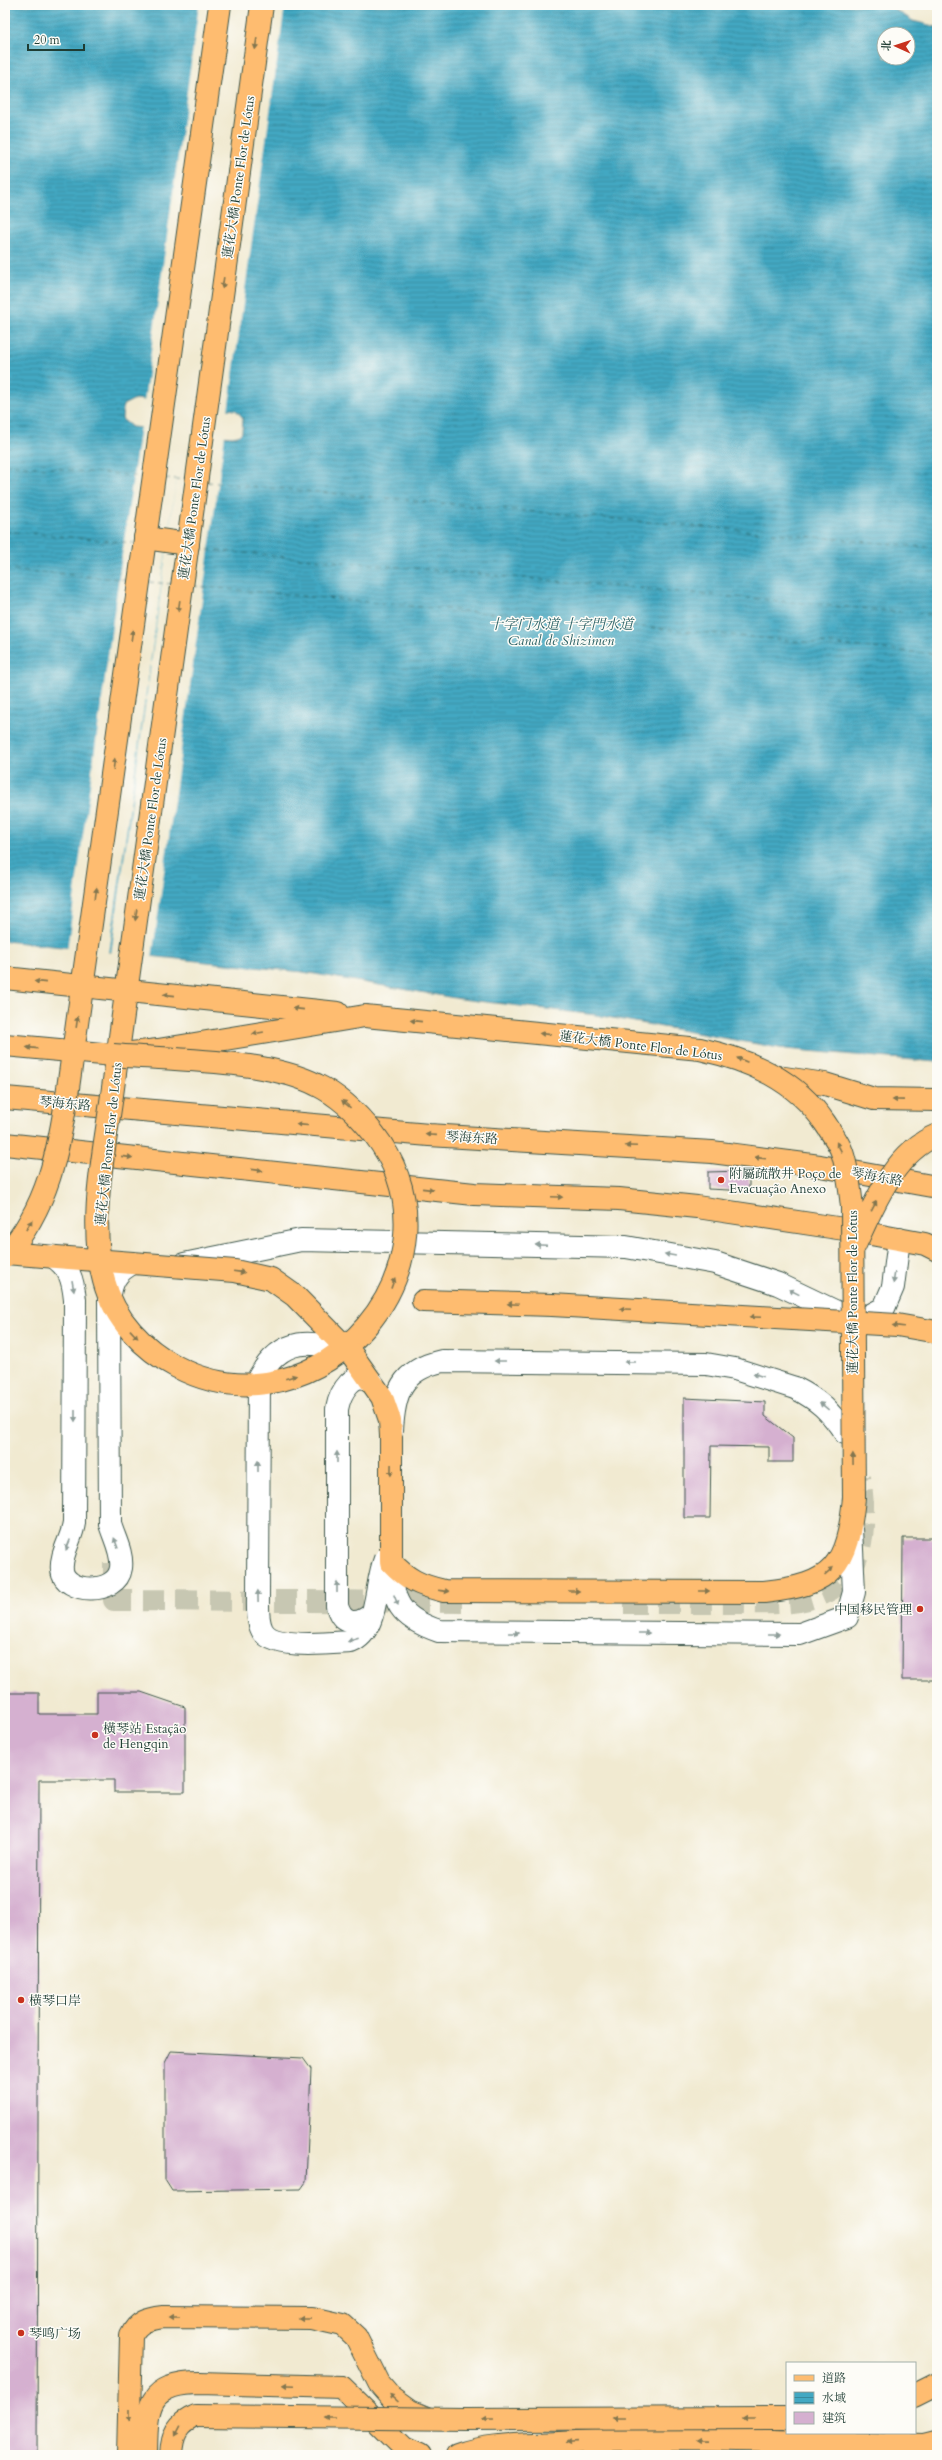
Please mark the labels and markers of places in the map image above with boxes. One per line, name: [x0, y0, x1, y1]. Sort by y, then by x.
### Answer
place label: 附屬疏散井 Poço de Evacuação Anexo: [729, 1165, 842, 1198]
marker: 附屬疏散井 Poço de Evacuação Anexo: [716, 1175, 726, 1185]
place label: 中国移民管理: [834, 1601, 912, 1619]
marker: 中国移民管理: [915, 1604, 925, 1614]
place label: 橫琴站 Estação de Hengqin: [103, 1720, 186, 1753]
marker: 橫琴站 Estação de Hengqin: [90, 1730, 100, 1740]
place label: 横琴口岸: [29, 1992, 81, 2010]
marker: 横琴口岸: [16, 1995, 26, 2005]
place label: 琴鸣广场: [29, 2325, 81, 2343]
marker: 琴鸣广场: [16, 2328, 26, 2338]

